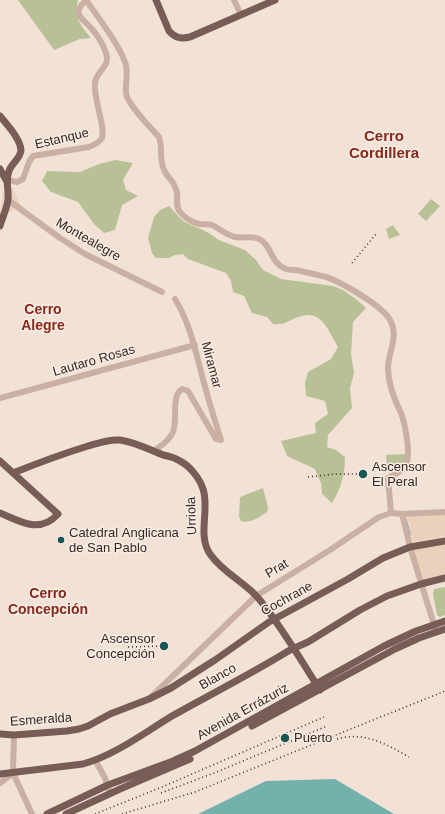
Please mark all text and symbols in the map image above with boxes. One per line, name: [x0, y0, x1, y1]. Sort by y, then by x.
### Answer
street label: Estanque: [33, 125, 91, 153]
district label: Cerro Cordillera: [349, 128, 419, 163]
street label: Montealegre: [53, 215, 123, 265]
district label: Cerro Alegre: [21, 302, 65, 334]
street label: Miramar: [197, 340, 225, 390]
street label: Lautaro Rosas: [51, 342, 137, 380]
place label: Ascensor El Peral: [372, 459, 426, 490]
marker: Ascensor El Peral: [357, 468, 369, 480]
street label: Urriola: [184, 497, 200, 535]
place label: Catedral Anglicana de San Pablo: [69, 525, 179, 556]
marker: Catedral Anglicana de San Pablo: [56, 535, 66, 545]
street label: Prat: [263, 556, 291, 582]
street label: Cochrane: [259, 579, 315, 619]
district label: Cerro Concepción: [8, 586, 88, 618]
place label: Ascensor Concepción: [86, 631, 155, 662]
marker: Ascensor Concepción: [158, 640, 170, 652]
street label: Blanco: [197, 661, 239, 693]
street label: Avenida Errázuriz: [194, 680, 292, 744]
street label: Esmeralda: [9, 710, 73, 730]
place label: Puerto: [294, 730, 332, 746]
marker: Puerto: [279, 732, 291, 744]

